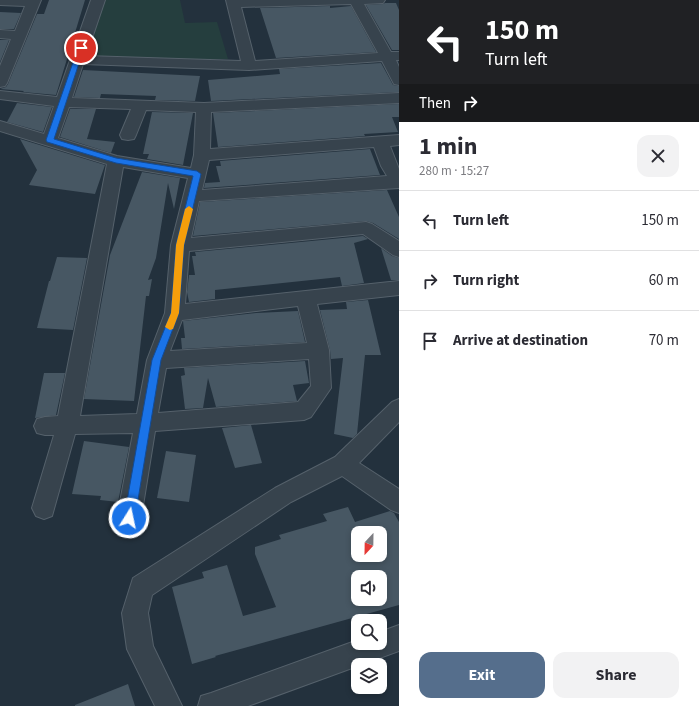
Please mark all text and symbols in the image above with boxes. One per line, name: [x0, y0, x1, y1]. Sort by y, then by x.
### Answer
text: 150 m: [485, 10, 559, 50]
icon: left: [419, 16, 471, 68]
pin: [64, 31, 98, 65]
icon: arrive: [70, 37, 92, 59]
text: Turn left: [485, 47, 547, 72]
icon: right: [459, 92, 481, 114]
text: Then: [419, 93, 451, 114]
text: 1 min: [419, 129, 477, 164]
button: close: [637, 135, 679, 177]
text: 280 m · 15:27: [419, 162, 489, 180]
icon: left: [419, 210, 441, 232]
text: Turn left: [453, 210, 509, 231]
text: 150 m: [641, 210, 679, 231]
icon: right: [419, 270, 441, 292]
text: Turn right: [453, 270, 519, 291]
text: 60 m: [649, 270, 679, 291]
icon: arrive: [419, 330, 441, 352]
text: Arrive at destination: [453, 330, 588, 351]
text: 70 m: [649, 330, 679, 351]
position arrow: [108, 497, 150, 539]
north arrow: [351, 526, 387, 562]
map controls: [351, 526, 387, 694]
button: sound: [351, 570, 387, 606]
button: search: [351, 614, 387, 650]
button: Exit: [419, 652, 545, 698]
button: Share: [553, 652, 679, 698]
button: layers: [351, 658, 387, 694]

